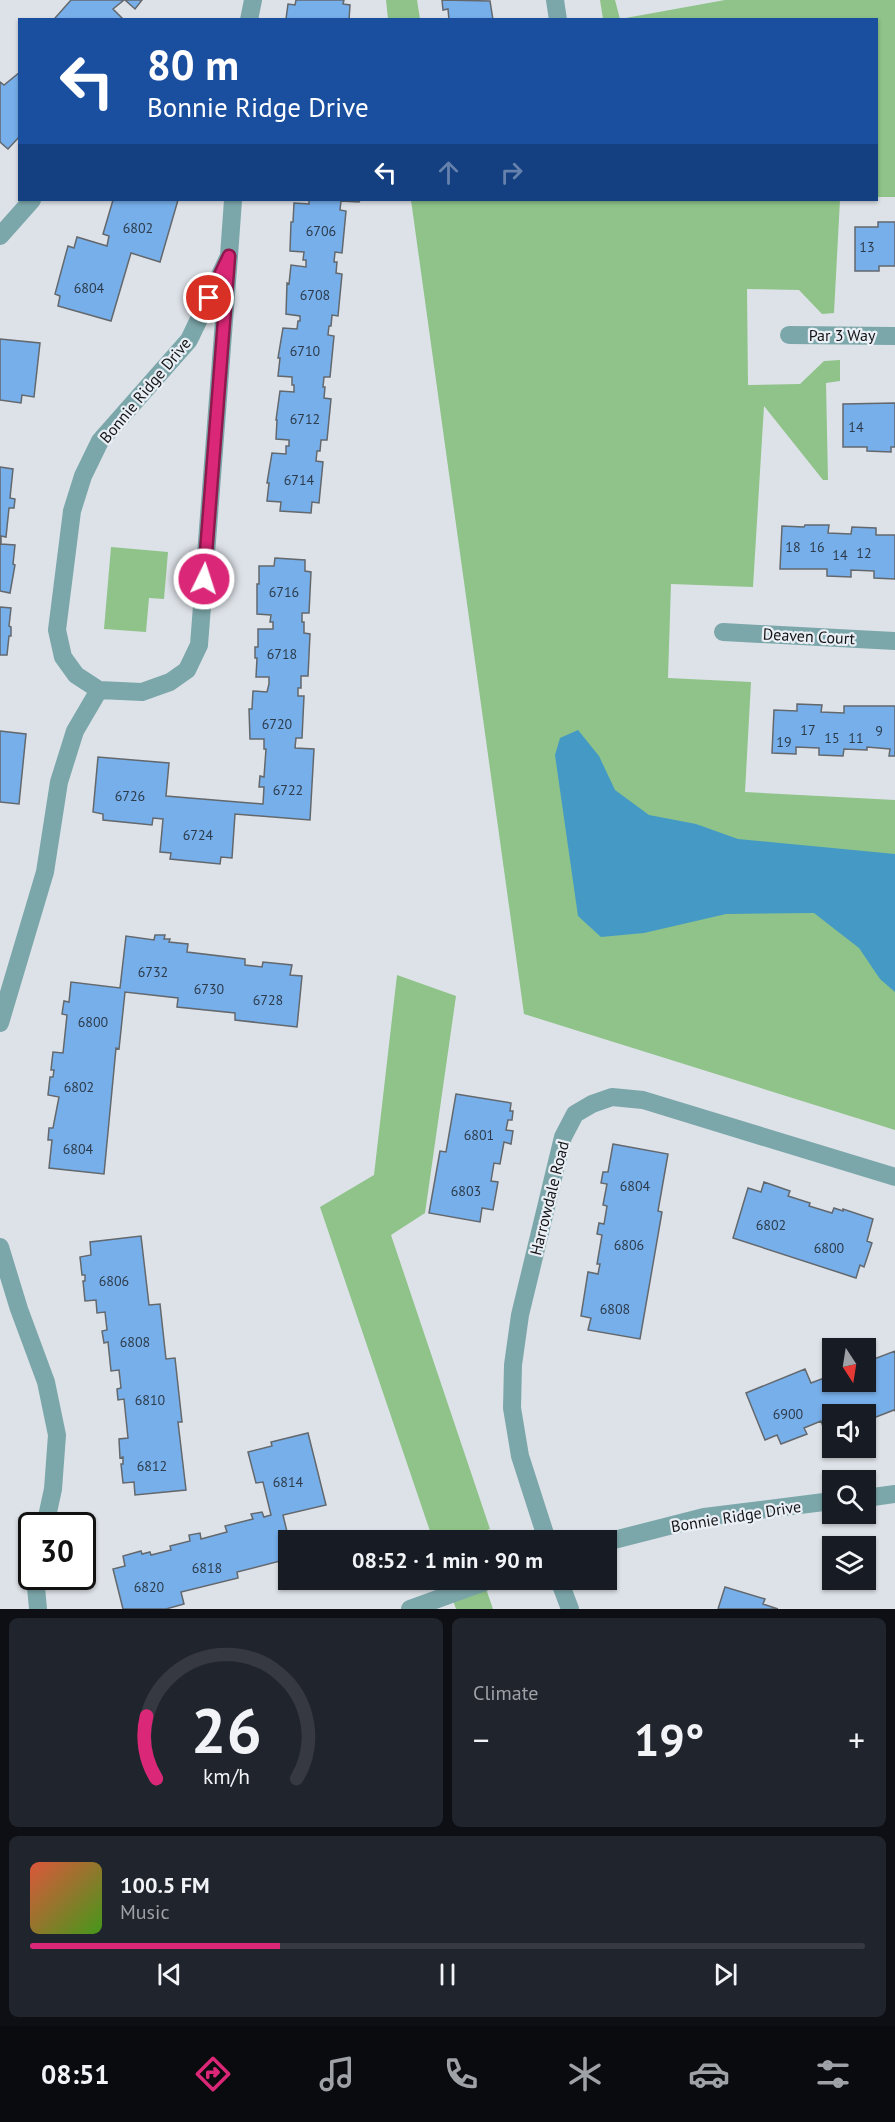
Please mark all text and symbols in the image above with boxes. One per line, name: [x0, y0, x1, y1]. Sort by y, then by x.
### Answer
text: 80 m: [147, 37, 239, 92]
icon: left: [48, 42, 126, 120]
text: Bonnie Ridge Drive: [147, 90, 369, 124]
icon: left: [369, 156, 402, 189]
icon: ahead: [432, 156, 465, 189]
icon: right: [495, 156, 528, 189]
house number: 6802: [123, 219, 153, 237]
house number: 6706: [306, 222, 336, 240]
house number: 13: [859, 238, 875, 256]
pin: [183, 272, 234, 323]
house number: 6804: [74, 279, 105, 297]
icon: arrive: [192, 281, 225, 314]
house number: 6708: [300, 286, 330, 304]
street label: Par 3 Way: [809, 325, 876, 345]
street label: Bonnie Ridge Drive: [95, 333, 195, 447]
house number: 6710: [290, 342, 321, 360]
house number: 6712: [290, 410, 320, 428]
house number: 14: [848, 418, 864, 436]
house number: 6714: [284, 471, 315, 489]
house number: 18: [785, 538, 801, 556]
house number: 16: [809, 538, 825, 556]
house number: 12: [856, 544, 872, 562]
house number: 14: [832, 546, 848, 564]
position arrow: [172, 547, 236, 611]
house number: 6716: [269, 583, 299, 601]
street label: Deaven Court: [762, 624, 856, 648]
house number: 6718: [267, 645, 297, 663]
house number: 6720: [262, 715, 293, 733]
house number: 17: [800, 721, 816, 739]
house number: 9: [875, 722, 883, 740]
house number: 15: [824, 729, 840, 747]
house number: 11: [848, 729, 864, 747]
house number: 19: [776, 733, 792, 751]
house number: 6722: [273, 781, 303, 799]
house number: 6726: [115, 787, 145, 805]
house number: 6724: [183, 826, 214, 844]
house number: 6732: [138, 963, 168, 981]
house number: 6730: [194, 980, 225, 998]
house number: 6728: [253, 991, 283, 1009]
house number: 6800: [78, 1013, 109, 1031]
house number: 6802: [64, 1078, 94, 1096]
house number: 6801: [464, 1126, 494, 1144]
street label: Harrowdale Road: [525, 1139, 573, 1257]
house number: 6804: [63, 1140, 94, 1158]
house number: 6804: [620, 1177, 651, 1195]
house number: 6803: [451, 1182, 481, 1200]
house number: 6802: [756, 1216, 786, 1234]
house number: 6806: [614, 1236, 644, 1254]
house number: 6800: [814, 1239, 845, 1257]
house number: 6806: [99, 1272, 129, 1290]
house number: 6808: [600, 1300, 630, 1318]
house number: 6808: [120, 1333, 150, 1351]
north arrow: [822, 1338, 876, 1392]
map controls: [822, 1338, 876, 1590]
house number: 6810: [135, 1391, 166, 1409]
button: sound: [822, 1404, 876, 1458]
house number: 6900: [773, 1405, 804, 1423]
house number: 6812: [137, 1457, 167, 1475]
button: search: [822, 1470, 876, 1524]
house number: 6814: [273, 1473, 304, 1491]
street label: Bonnie Ridge Drive: [670, 1496, 802, 1536]
speed limit sign: 30: [18, 1512, 96, 1590]
button: layers: [822, 1536, 876, 1590]
text: 08:52 · 1 min · 90 m: [352, 1546, 543, 1574]
house number: 6818: [192, 1559, 222, 1577]
house number: 6820: [134, 1578, 165, 1596]
text: Climate: [473, 1680, 539, 1706]
text: 26: [191, 1689, 261, 1770]
text: 19°: [634, 1710, 704, 1768]
text: −: [473, 1718, 490, 1761]
text: +: [848, 1718, 865, 1761]
text: km/h: [202, 1763, 249, 1791]
text: 100.5 FM: [120, 1871, 210, 1899]
text: Music: [120, 1899, 169, 1925]
icon: previous: [153, 1958, 186, 1991]
icon: pause: [431, 1958, 464, 1991]
icon: next: [709, 1958, 742, 1991]
icon: directions: [192, 2053, 234, 2095]
icon: music: [316, 2053, 358, 2095]
icon: phone: [440, 2053, 482, 2095]
icon: climate: [564, 2053, 606, 2095]
icon: car: [688, 2053, 730, 2095]
icon: filters: [812, 2053, 854, 2095]
text: 08:51: [41, 2057, 110, 2091]

